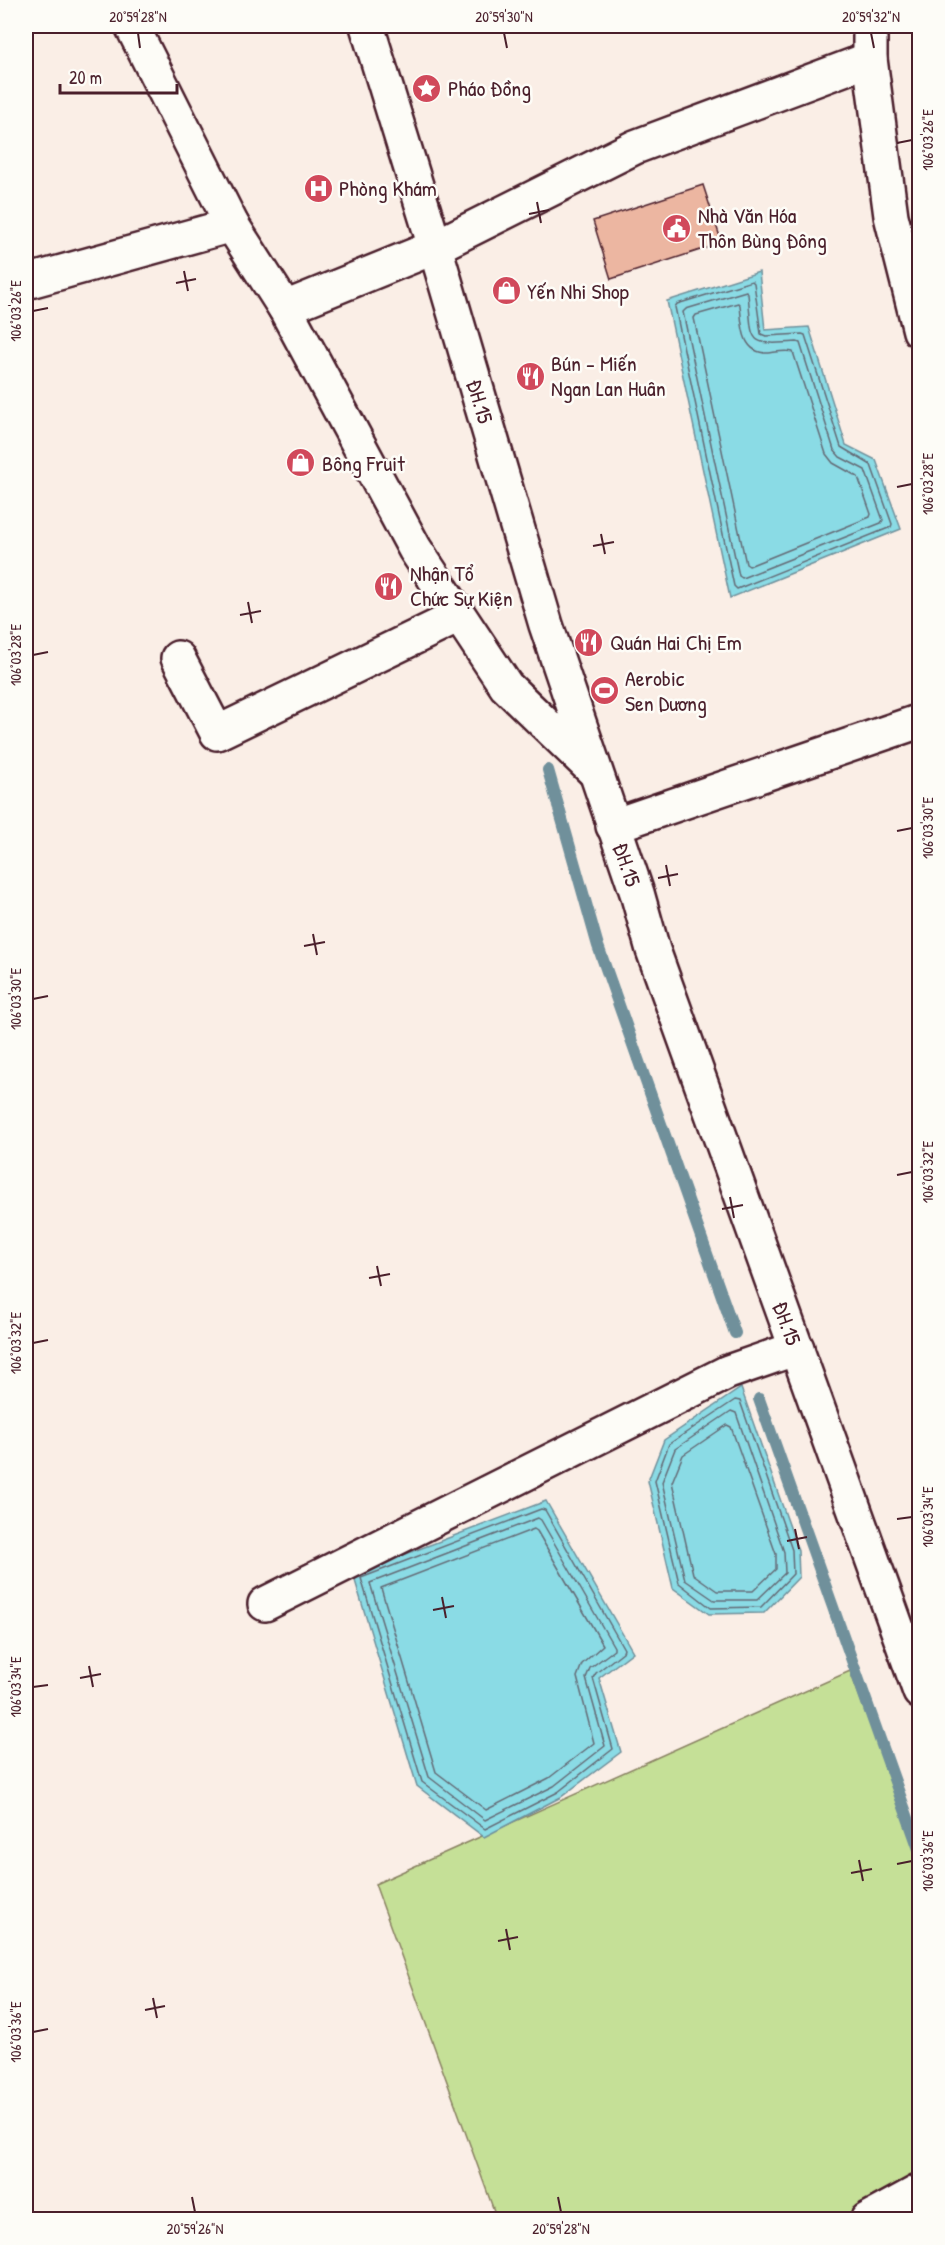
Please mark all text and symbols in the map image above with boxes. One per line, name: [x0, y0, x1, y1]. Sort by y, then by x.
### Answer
text: 20°59'28"N: [109, 6, 167, 27]
text: 20°59'30"N: [475, 6, 533, 27]
text: 20°59'32"N: [842, 6, 900, 27]
scale bar: [60, 57, 177, 95]
text: 20 m: [69, 65, 102, 90]
place icon: Pháo Đồng: [411, 72, 443, 104]
place label: Pháo Đồng: [448, 73, 531, 103]
text: 106°03'26"E: [917, 109, 938, 171]
hospital icon: Phòng Khám: [302, 172, 334, 204]
place label: Phòng Khám: [339, 173, 437, 203]
place label: Nhà Văn Hóa Thôn Bùng Đông: [698, 200, 827, 255]
public building icon: Nhà Văn Hóa Thôn Bùng Đông: [661, 212, 693, 244]
shop icon: Yến Nhi Shop: [490, 275, 522, 307]
place label: Yến Nhi Shop: [527, 276, 630, 306]
text: 106°03'26"E: [5, 280, 26, 342]
place label: Bún - Miến Ngan Lan Huân: [551, 348, 666, 403]
restaurant icon: Bún - Miến Ngan Lan Huân: [514, 360, 546, 392]
street label: ĐH.15: [460, 376, 501, 427]
shop icon: Bông Fruit: [285, 447, 317, 479]
place label: Bông Fruit: [322, 448, 405, 478]
text: 106°03'28"E: [917, 453, 938, 515]
place label: Nhận Tổ Chức Sự Kiện: [410, 558, 513, 613]
restaurant icon: Nhận Tổ Chức Sự Kiện: [373, 570, 405, 602]
text: 106°03'28"E: [5, 624, 26, 686]
restaurant icon: Quán Hai Chị Em: [573, 626, 605, 658]
place label: Quán Hai Chị Em: [610, 627, 742, 657]
place label: Aerobic Sen Dương: [625, 663, 707, 718]
sports icon: Aerobic Sen Dương: [588, 675, 620, 707]
text: 106°03'30"E: [917, 797, 938, 859]
street label: ĐH.15: [606, 839, 649, 890]
text: 106°03'30"E: [5, 968, 26, 1030]
text: 106°03'32"E: [917, 1140, 938, 1203]
street label: ĐH.15: [766, 1297, 809, 1349]
text: 106°03'32"E: [5, 1311, 26, 1374]
text: 106°03'34"E: [917, 1486, 938, 1548]
text: 106°03'34"E: [5, 1656, 26, 1718]
text: 106°03'36"E: [917, 1830, 938, 1892]
text: 106°03'36"E: [5, 2001, 26, 2063]
text: 20°59'26"N: [166, 2218, 224, 2239]
text: 20°59'28"N: [532, 2218, 590, 2239]

